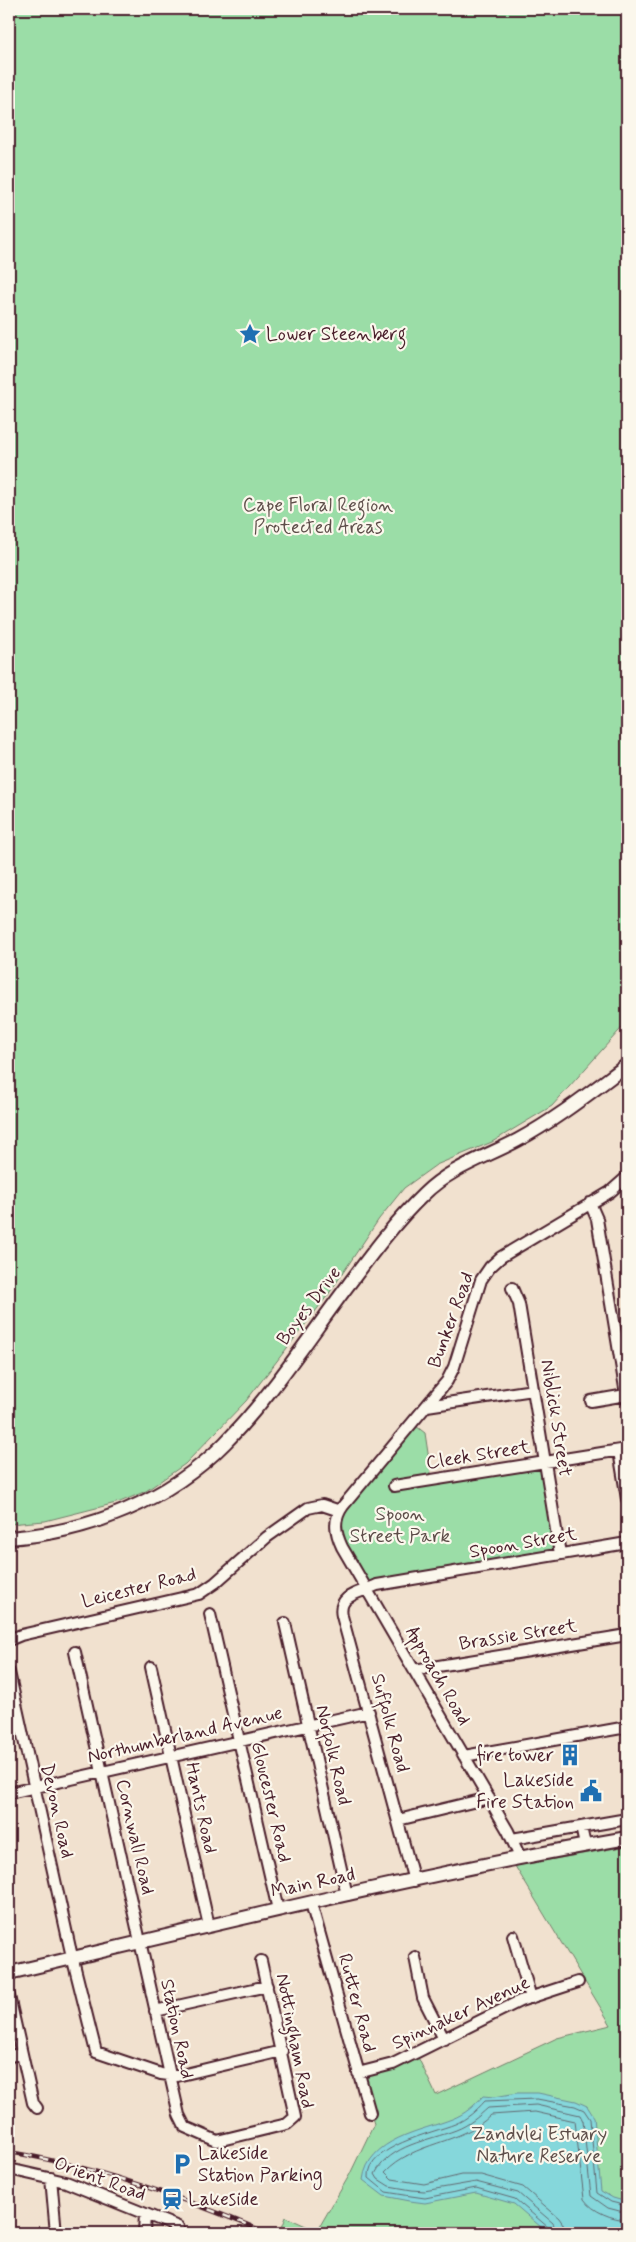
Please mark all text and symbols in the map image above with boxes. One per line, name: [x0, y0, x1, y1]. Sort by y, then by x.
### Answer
place icon: Lower Steenberg: [237, 321, 263, 347]
place label: Lower Steenberg: [266, 322, 407, 350]
park label: Cape Floral Region Protected Areas: [243, 493, 393, 540]
street label: Boyes Drive: [271, 1261, 347, 1351]
street label: Bunker Road: [422, 1269, 480, 1371]
street label: Niblick Street: [534, 1358, 578, 1478]
street label: Cleek Street: [424, 1434, 532, 1476]
park label: Spoon Street Park: [350, 1502, 451, 1549]
street label: Spoon Street: [467, 1521, 579, 1565]
street label: Leicester Road: [79, 1562, 199, 1614]
street label: Brassie Street: [457, 1613, 579, 1657]
street label: Approach Road: [398, 1622, 476, 1731]
street label: Suffolk Road: [362, 1671, 415, 1776]
street label: Northumberland Avenue: [85, 1700, 285, 1770]
street label: Norfolk Road: [306, 1703, 357, 1808]
street label: Gloucester Road: [245, 1739, 297, 1865]
building icon: fire tower: [557, 1742, 583, 1768]
place label: fire tower: [477, 1743, 554, 1768]
street label: Hants Road: [179, 1760, 223, 1856]
street label: Devon Road: [34, 1761, 80, 1861]
place label: Lakeside Fire Station: [476, 1768, 574, 1815]
street label: Cornwall Road: [110, 1777, 160, 1897]
public building icon: Lakeside Fire Station: [578, 1778, 604, 1804]
street label: Main Road: [269, 1862, 357, 1904]
street label: Rutter Road: [332, 1951, 382, 2055]
street label: Spinnaker Avenue: [388, 1970, 534, 2056]
street label: Nottingham Road: [267, 1971, 320, 2111]
street label: Station Road: [154, 1977, 200, 2081]
park label: Zandvlei Estuary Nature Reserve: [471, 2122, 607, 2169]
place label: Lakeside Station Parking: [198, 2141, 323, 2190]
street label: Orient Road: [50, 2151, 150, 2207]
parking icon: Lakeside Station Parking: [169, 2151, 195, 2177]
station icon: Lakeside: [159, 2186, 185, 2212]
place label: Lakeside: [188, 2187, 259, 2212]

